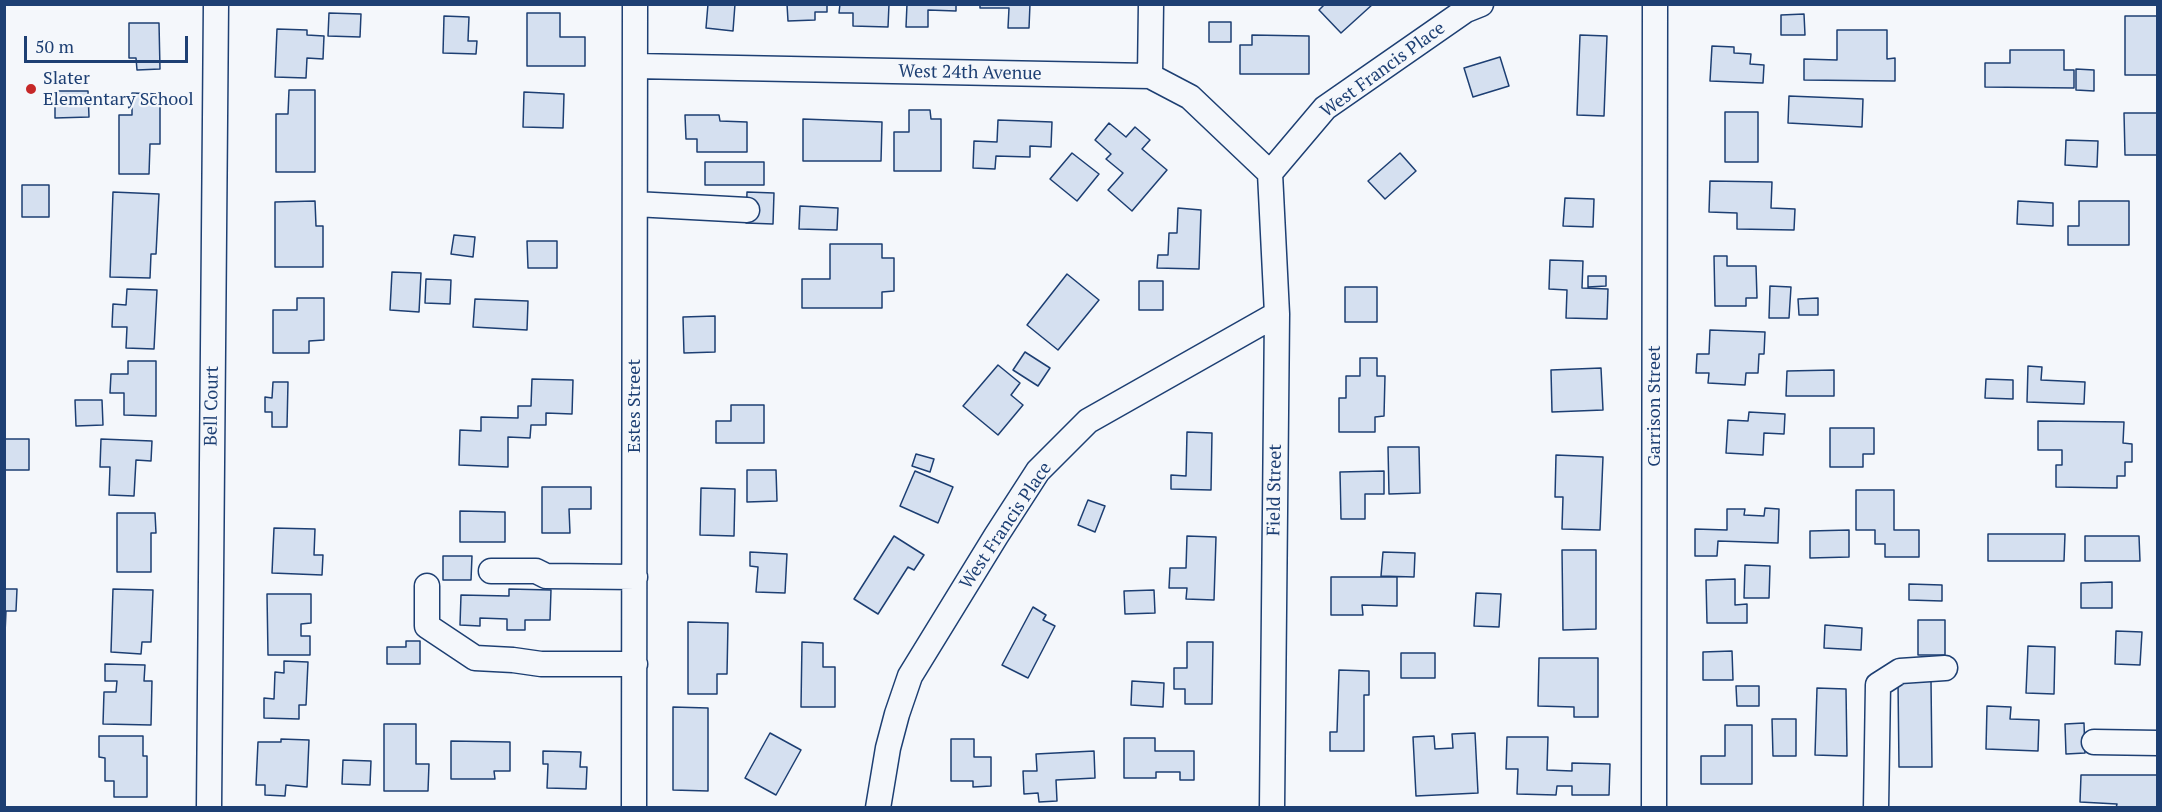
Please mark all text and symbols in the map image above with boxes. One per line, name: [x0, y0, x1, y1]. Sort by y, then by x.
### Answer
street label: West Francis Place: [1317, 18, 1449, 122]
scale bar: [27, 24, 190, 62]
text: 50 m: [35, 34, 74, 58]
street label: West 24th Avenue: [898, 61, 1042, 85]
place label: Slater Elementary School: [43, 68, 194, 110]
marker: Slater Elementary School: [24, 82, 38, 96]
street label: Garrison Street: [1644, 345, 1666, 467]
street label: Estes Street: [624, 359, 646, 453]
street label: Bell Court: [201, 366, 223, 446]
street label: Field Street: [1263, 444, 1287, 536]
street label: West Francis Place: [956, 458, 1056, 594]

